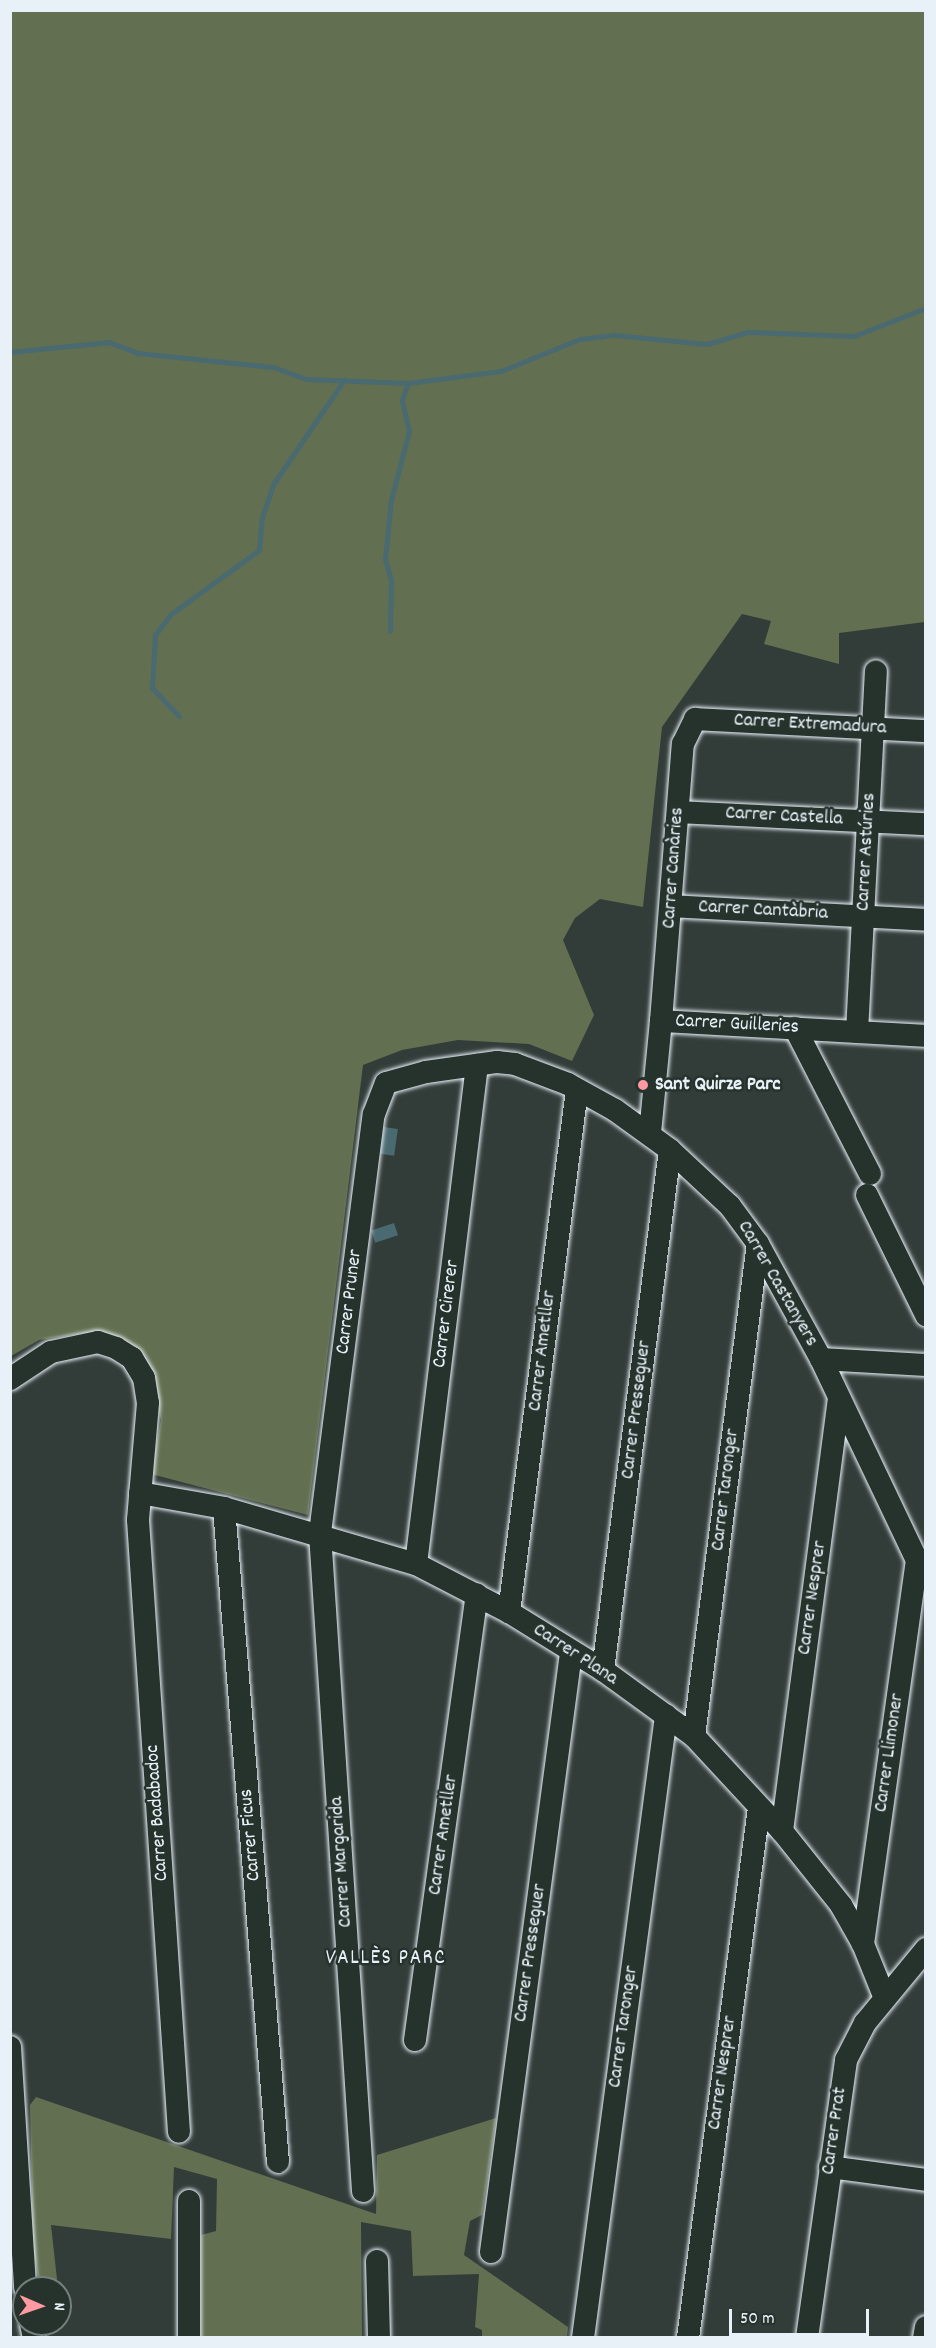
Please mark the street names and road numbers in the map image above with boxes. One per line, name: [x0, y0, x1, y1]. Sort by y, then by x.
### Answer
street label: Carrer Extremadura: [733, 709, 887, 741]
street label: Carrer Astúries: [852, 792, 882, 912]
street label: Carrer Castella: [725, 802, 843, 832]
street label: Carrer Canàries: [658, 806, 690, 930]
street label: Carrer Cantàbria: [698, 896, 828, 926]
street label: Carrer Guilleries: [675, 1010, 799, 1040]
street label: Carrer Castanyers: [731, 1217, 823, 1351]
street label: Carrer Pruner: [332, 1248, 368, 1356]
street label: Carrer Cirerer: [428, 1259, 466, 1369]
street label: Carrer Ametller: [524, 1289, 562, 1413]
street label: Carrer Presseguer: [617, 1339, 657, 1481]
street label: Carrer Taronger: [707, 1428, 745, 1552]
street label: Carrer Nesprer: [793, 1539, 833, 1657]
street label: Carrer Plana: [528, 1619, 622, 1691]
street label: Carrer Llimoner: [870, 1692, 910, 1814]
street label: Carrer Badabadoc: [141, 1744, 175, 1882]
street label: Carrer Ametller: [424, 1773, 464, 1897]
street label: Carrer Ficus: [235, 1788, 267, 1882]
street label: Carrer Margarida: [325, 1796, 359, 1928]
street label: Carrer Presseguer: [509, 1882, 553, 2024]
street label: Carrer Taronger: [604, 1965, 644, 2089]
street label: Carrer Nesprer: [703, 2014, 743, 2132]
street label: Carrer Prat: [817, 2086, 853, 2176]

